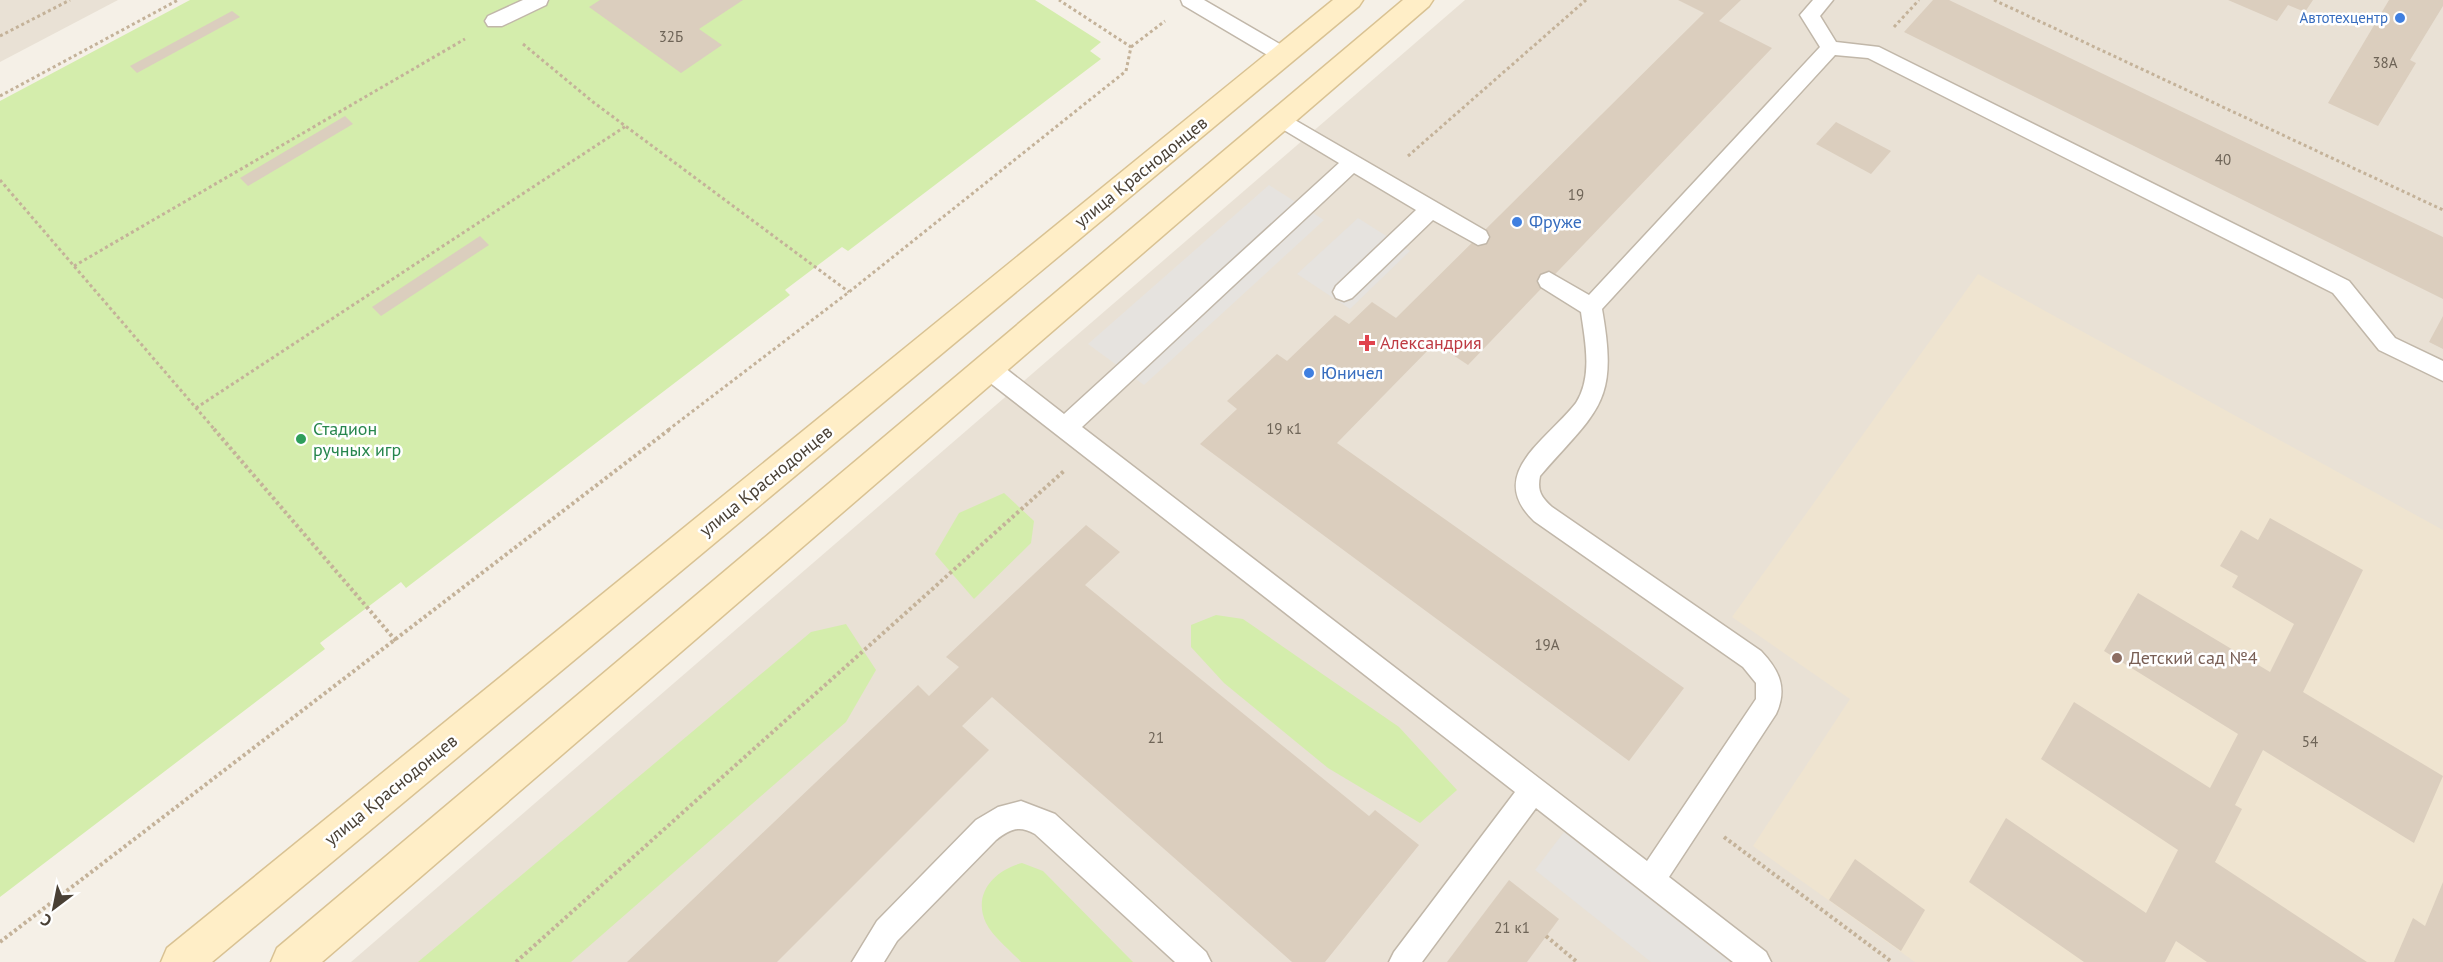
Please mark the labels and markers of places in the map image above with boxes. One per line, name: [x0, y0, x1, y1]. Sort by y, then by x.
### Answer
place label: Автотехцентр: [2299, 8, 2388, 27]
marker: Автотехцентр: [2393, 11, 2407, 25]
place label: Фруже: [1529, 210, 1582, 233]
marker: Фруже: [1510, 215, 1524, 229]
place label: Александрия: [1380, 331, 1482, 354]
marker: Александрия: [1358, 334, 1376, 352]
place label: Юничел: [1321, 361, 1383, 384]
marker: Юничел: [1302, 366, 1316, 380]
place label: Стадион ручных игр: [313, 417, 401, 461]
marker: Стадион ручных игр: [294, 432, 308, 446]
place label: Детский сад №4: [2129, 646, 2258, 669]
marker: Детский сад №4: [2110, 651, 2124, 665]

